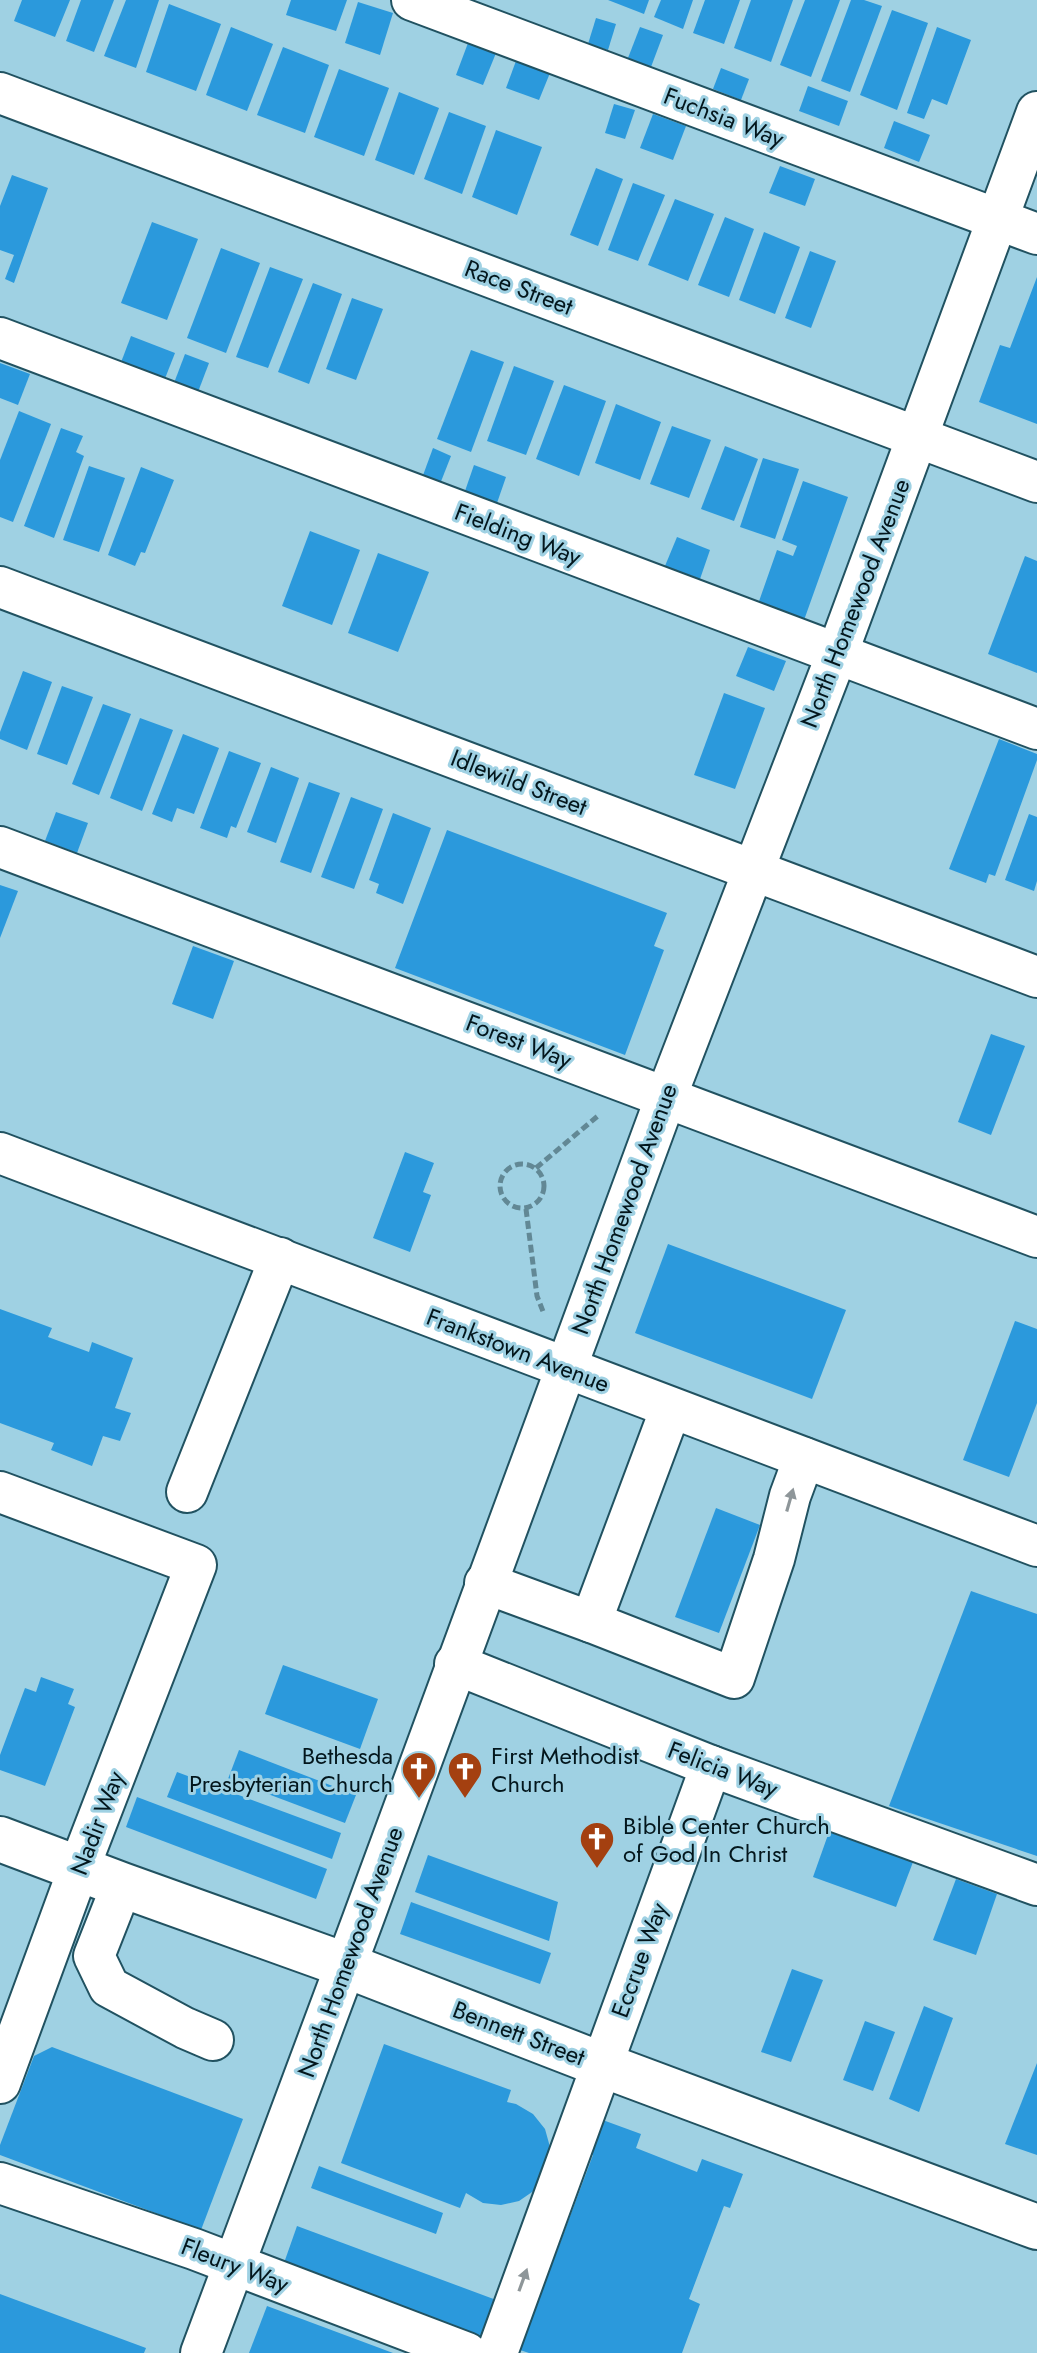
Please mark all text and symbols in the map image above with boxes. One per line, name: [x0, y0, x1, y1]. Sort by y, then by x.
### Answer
street label: Fuchsia Way: [659, 78, 790, 156]
street label: Race Street: [460, 250, 578, 324]
street label: North Homewood Avenue: [791, 473, 919, 733]
street label: Fielding Way: [450, 494, 587, 574]
street label: Idlewild Street: [446, 740, 592, 824]
street label: Forest Way: [461, 1005, 577, 1077]
street label: North Homewood Avenue: [562, 1079, 686, 1339]
street label: Frankstown Avenue: [421, 1299, 615, 1401]
one-way arrow: [784, 1488, 797, 1512]
street label: Felicia Way: [663, 1732, 783, 1806]
place label: Bethesda Presbyterian Church: [189, 1738, 393, 1801]
place label: First Methodist Church: [491, 1738, 639, 1801]
church icon: Bethesda Presbyterian Church: [400, 1750, 438, 1800]
church icon: First Methodist Church: [446, 1750, 484, 1800]
street label: Nadir Way: [61, 1766, 133, 1880]
place label: Bible Center Church of God In Christ: [623, 1808, 830, 1871]
church icon: Bible Center Church of God In Christ: [578, 1820, 616, 1870]
street label: North Homewood Avenue: [288, 1822, 412, 2082]
street label: Eccrue Way: [602, 1897, 676, 2022]
street label: Bennett Street: [448, 1992, 591, 2074]
street label: Fleury Way: [176, 2228, 294, 2302]
one-way arrow: [517, 2267, 530, 2291]

